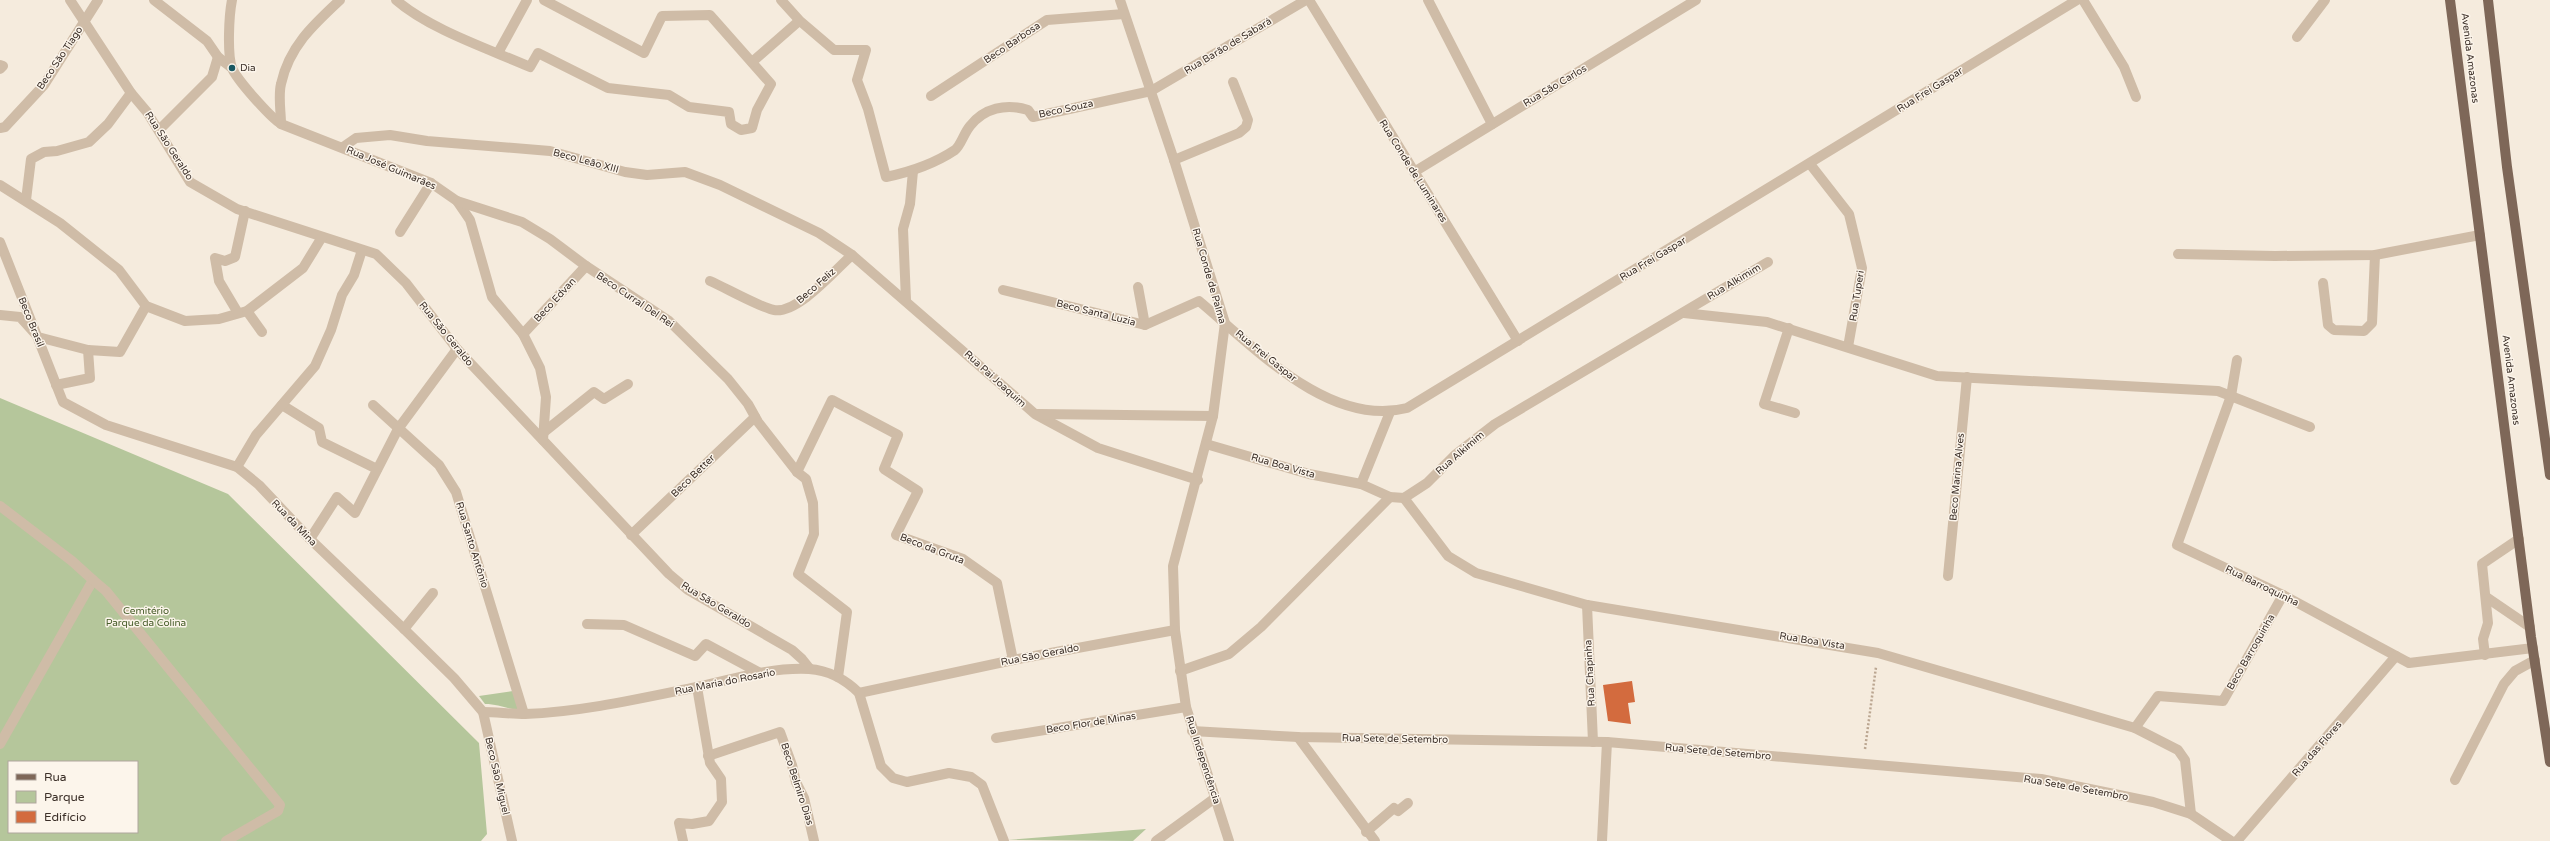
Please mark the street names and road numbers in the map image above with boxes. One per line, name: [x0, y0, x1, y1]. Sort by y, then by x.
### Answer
street label: Avenida Amazonas: [2459, 12, 2482, 104]
street label: Rua Barão de Sabará: [1182, 15, 1274, 77]
street label: Beco Barbosa: [981, 20, 1043, 66]
street label: Beco São Tiago: [34, 24, 86, 92]
street label: Rua São Carlos: [1521, 62, 1589, 110]
street label: Rua Frei Gaspar: [1895, 65, 1965, 115]
street label: Beco Souza: [1038, 97, 1094, 121]
street label: Rua São Geraldo: [142, 109, 196, 183]
street label: Rua Conde de Luminares: [1376, 117, 1450, 225]
street label: Rua José Guimarães: [344, 144, 438, 192]
street label: Beco Leão XIII: [552, 146, 620, 176]
street label: Rua Conde de Palma: [1190, 227, 1228, 325]
street label: Rua Frei Gaspar: [1618, 234, 1689, 284]
street label: Rua Alkimim: [1705, 261, 1763, 303]
street label: Beco Feliz: [794, 266, 838, 306]
street label: Beco Curral Del Rei: [594, 270, 676, 330]
street label: Rua Tuperi: [1847, 270, 1867, 322]
street label: Beco Edvan: [532, 275, 578, 325]
street label: Beco Brasil: [16, 295, 46, 349]
street label: Beco Santa Luzia: [1055, 297, 1137, 329]
street label: Rua São Geraldo: [416, 299, 476, 369]
street label: Rua Frei Gaspar: [1233, 328, 1299, 385]
street label: Avenida Amazonas: [2500, 334, 2523, 426]
street label: Rua Pai Joaquim: [962, 348, 1028, 410]
street label: Rua Alkimim: [1433, 429, 1487, 477]
street label: Beco Marina Alves: [1947, 432, 1967, 521]
street label: Rua Boa Vista: [1250, 451, 1316, 481]
street label: Beco Better: [669, 452, 717, 500]
street label: Rua da Mina: [269, 497, 319, 549]
street label: Rua Santo Antônio: [453, 500, 491, 590]
street label: Beco da Gruta: [898, 531, 966, 567]
street label: Rua Barroquinha: [2223, 563, 2301, 609]
street label: Rua São Geraldo: [679, 579, 753, 631]
street label: Beco Barroquinha: [2224, 612, 2278, 692]
street label: Rua Boa Vista: [1778, 630, 1846, 652]
street label: Rua Chapinha: [1582, 639, 1598, 707]
street label: Rua São Geraldo: [1000, 642, 1080, 668]
street label: Rua Maria do Rosario: [674, 666, 776, 698]
street label: Beco Flor de Minas: [1045, 710, 1137, 736]
street label: Rua Independência: [1183, 714, 1223, 806]
street label: Rua das Flores: [2290, 719, 2344, 779]
street label: Rua Sete de Setembro: [1342, 732, 1448, 746]
street label: Beco São Miguel: [482, 736, 512, 816]
street label: Beco Belmiro Dias: [778, 741, 816, 827]
street label: Rua Sete de Setembro: [1665, 741, 1771, 763]
street label: Rua Sete de Setembro: [2023, 773, 2129, 803]

